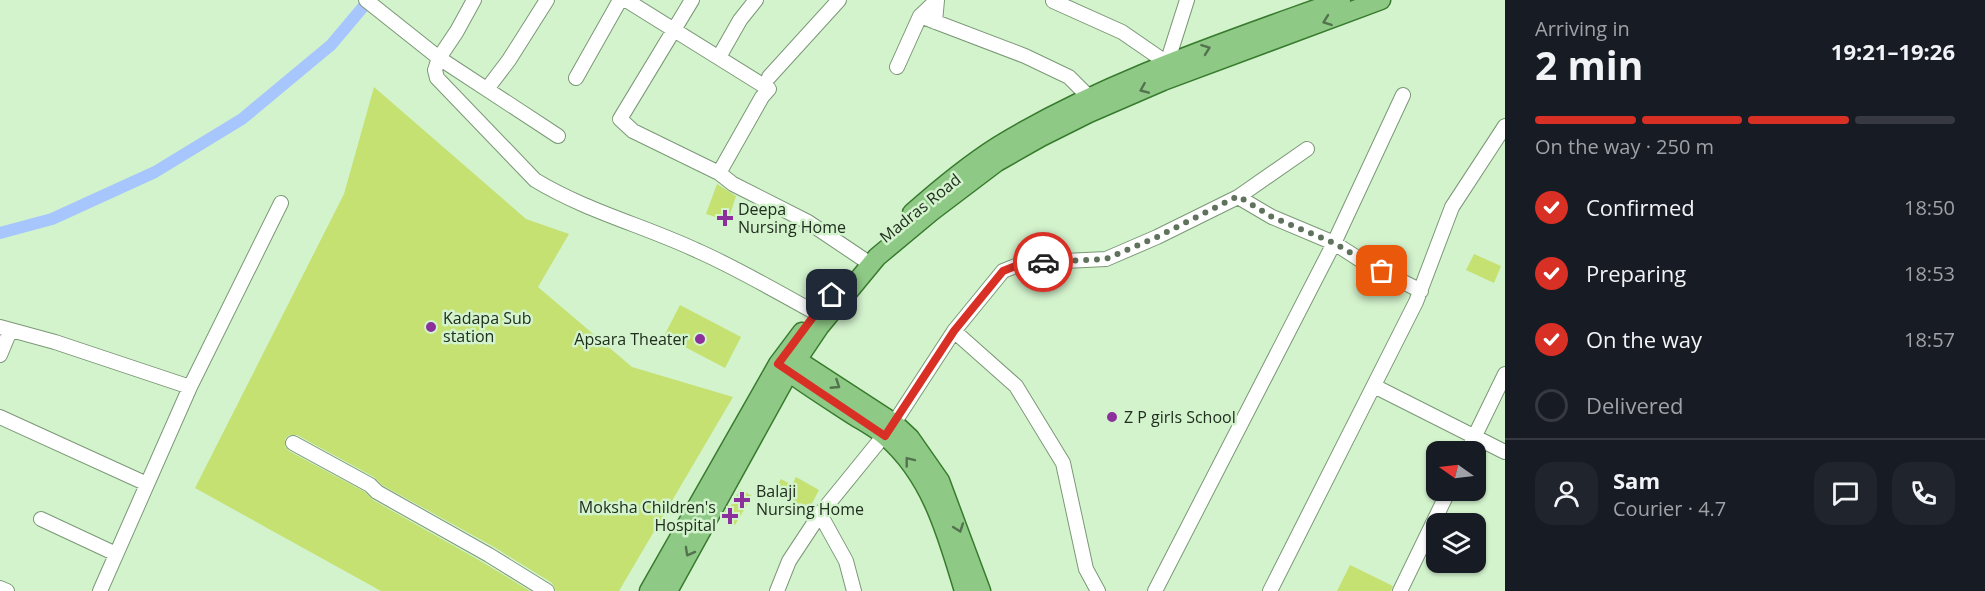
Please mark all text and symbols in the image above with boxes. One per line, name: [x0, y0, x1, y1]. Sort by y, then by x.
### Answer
one-way arrow: [1322, 14, 1333, 27]
text: Arriving in: [1535, 15, 1630, 42]
text: 19:21–19:26: [1831, 36, 1955, 66]
text: 2 min: [1535, 38, 1643, 91]
one-way arrow: [1200, 44, 1211, 57]
one-way arrow: [1140, 82, 1151, 94]
text: On the way · 250 m: [1535, 133, 1714, 160]
street label: Madras Road: [875, 168, 965, 248]
icon: check: [1535, 191, 1568, 224]
text: Confirmed: [1586, 192, 1695, 222]
text: 18:50: [1904, 194, 1955, 221]
place label: Deepa Nursing Home: [738, 198, 846, 238]
marker: Deepa Nursing Home: [716, 209, 734, 227]
courier: [1013, 232, 1073, 292]
pin: [1356, 245, 1407, 296]
icon: car: [1027, 246, 1060, 279]
icon: bag: [1365, 254, 1398, 287]
icon: check: [1535, 257, 1568, 290]
text: Preparing: [1586, 258, 1686, 288]
text: 18:53: [1904, 260, 1955, 287]
pin: [806, 269, 857, 320]
icon: home: [815, 278, 848, 311]
place label: Kadapa Sub station: [443, 307, 532, 347]
marker: Kadapa Sub station: [424, 320, 438, 334]
icon: check: [1535, 323, 1568, 356]
text: On the way: [1586, 324, 1702, 354]
text: 18:57: [1904, 326, 1955, 353]
place label: Apsara Theater: [574, 328, 688, 350]
marker: Apsara Theater: [693, 332, 707, 346]
one-way arrow: [829, 377, 840, 388]
text: Delivered: [1586, 390, 1684, 420]
place label: Z P girls School: [1124, 406, 1236, 428]
marker: Z P girls School: [1105, 410, 1119, 424]
north arrow: [1426, 441, 1486, 501]
map controls: [1426, 441, 1486, 573]
one-way arrow: [905, 457, 916, 468]
button: person: [1535, 462, 1598, 525]
button: chat: [1814, 462, 1877, 525]
button: phone: [1892, 462, 1955, 525]
text: Sam: [1613, 465, 1660, 495]
place label: Balaji Nursing Home: [756, 480, 864, 520]
marker: Balaji Nursing Home: [733, 491, 751, 509]
text: Courier · 4.7: [1613, 495, 1726, 522]
place label: Moksha Children's Hospital: [579, 496, 716, 536]
marker: Moksha Children's Hospital: [721, 507, 739, 525]
button: layers: [1426, 513, 1486, 573]
one-way arrow: [951, 522, 964, 533]
one-way arrow: [685, 546, 696, 556]

